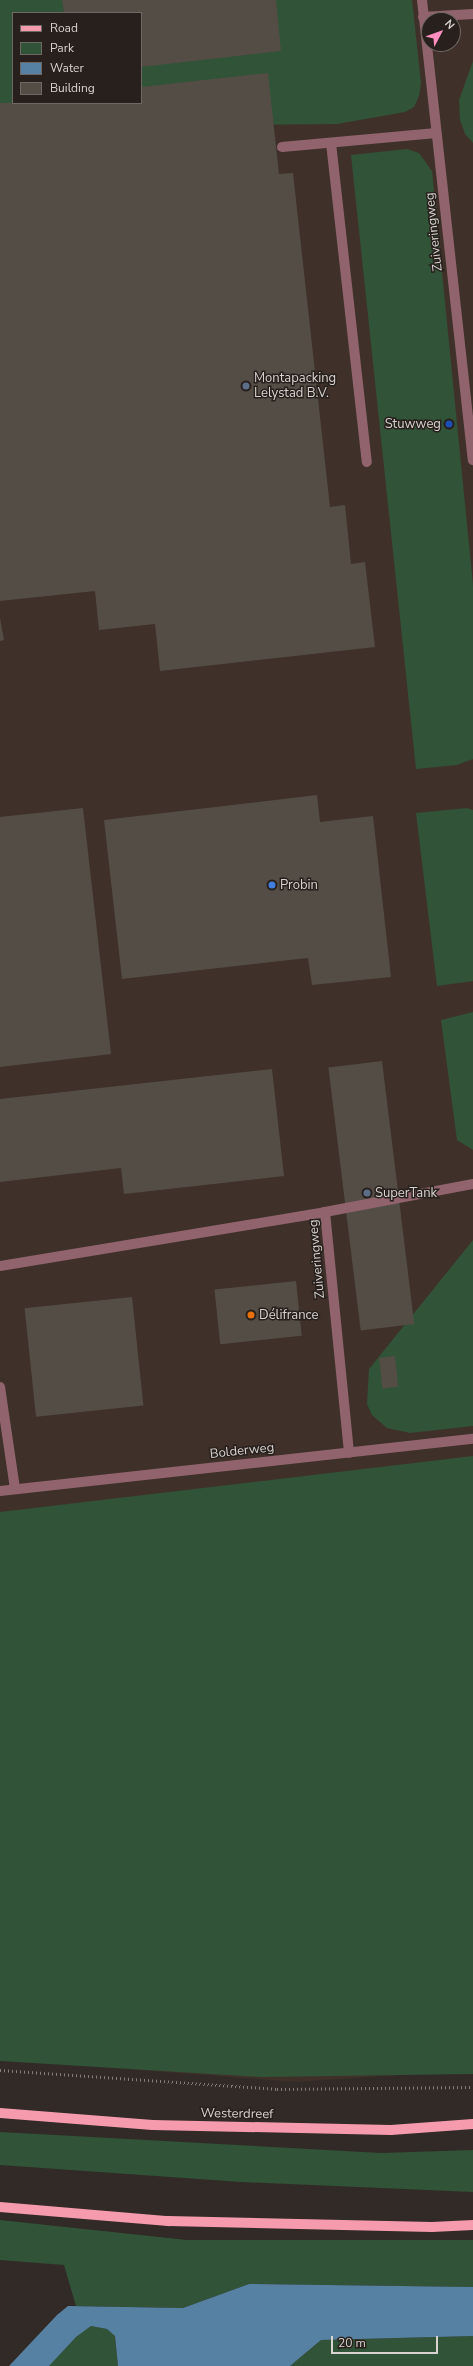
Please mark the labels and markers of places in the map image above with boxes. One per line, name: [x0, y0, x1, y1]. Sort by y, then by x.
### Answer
place label: Montapacking Lelystad B.V.: [254, 371, 336, 402]
marker: Montapacking Lelystad B.V.: [241, 381, 251, 391]
place label: Stuwweg: [385, 416, 441, 432]
marker: Stuwweg: [444, 419, 454, 429]
place label: Probin: [280, 877, 318, 893]
marker: Probin: [267, 880, 277, 890]
place label: SuperTank: [375, 1185, 437, 1201]
marker: SuperTank: [362, 1188, 372, 1198]
place label: Délifrance: [259, 1307, 318, 1323]
marker: Délifrance: [246, 1310, 256, 1320]

